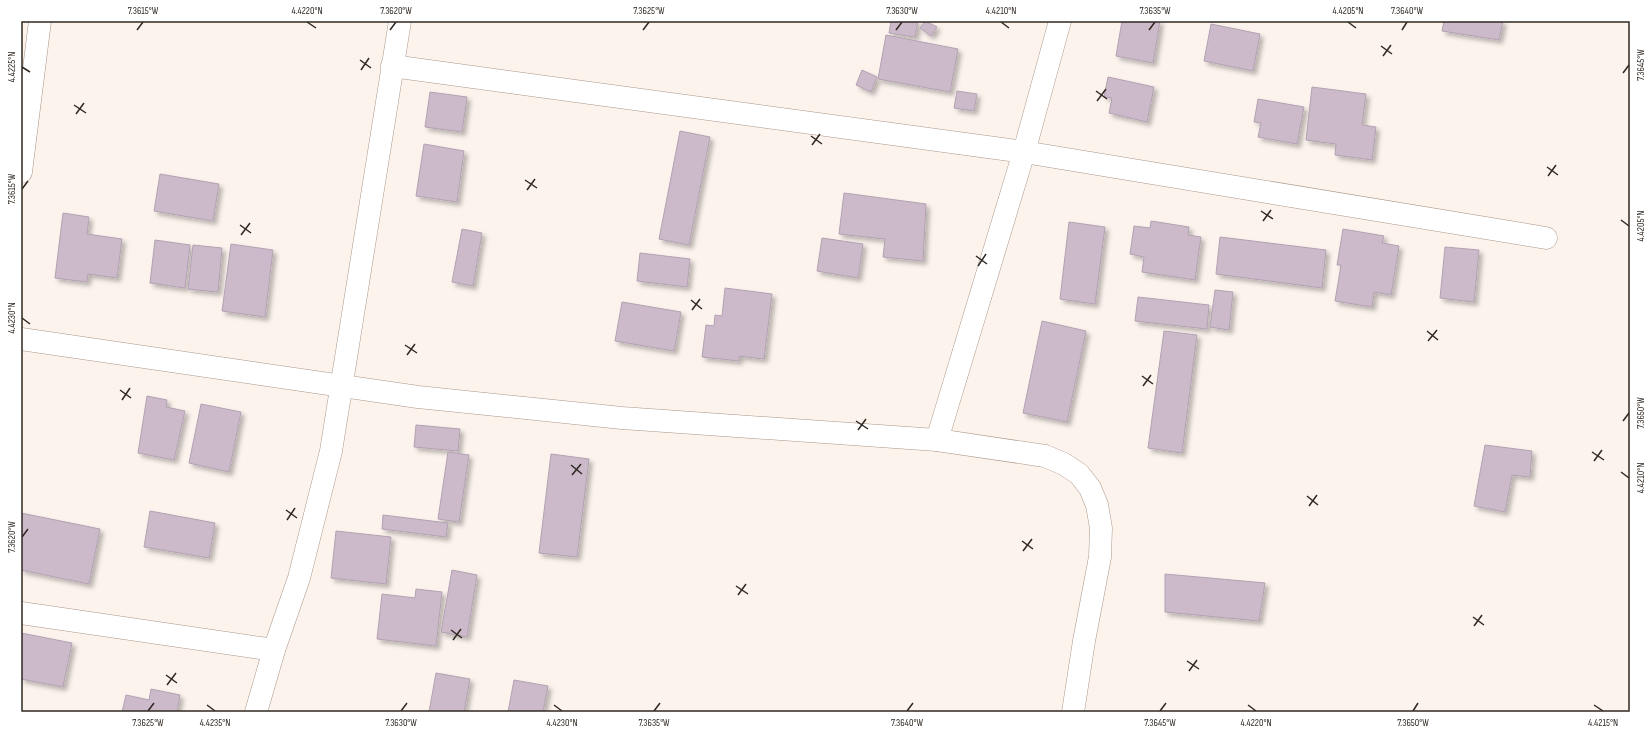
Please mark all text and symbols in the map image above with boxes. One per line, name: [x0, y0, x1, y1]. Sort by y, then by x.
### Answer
text: 7.3615°W: [128, 5, 159, 17]
text: 4.4220°N: [291, 5, 323, 17]
text: 7.3620°W: [380, 5, 412, 17]
text: 7.3625°W: [633, 5, 665, 17]
text: 7.3630°W: [886, 5, 918, 17]
text: 4.4210°N: [986, 5, 1016, 17]
text: 7.3635°W: [1139, 5, 1171, 17]
text: 4.4205°N: [1333, 5, 1363, 17]
text: 7.3640°W: [1391, 5, 1423, 17]
text: 7.3645°W: [1635, 49, 1647, 81]
text: 4.4225°N: [6, 52, 18, 82]
text: 7.3615°W: [6, 173, 18, 204]
text: 4.4205°N: [1635, 211, 1647, 241]
text: 4.4230°N: [6, 302, 18, 334]
text: 7.3650°W: [1635, 397, 1647, 429]
text: 4.4210°N: [1635, 463, 1647, 493]
text: 7.3620°W: [6, 521, 18, 553]
text: 7.3625°W: [132, 717, 164, 729]
text: 4.4235°N: [200, 717, 230, 729]
text: 7.3630°W: [385, 717, 417, 729]
text: 4.4230°N: [546, 717, 578, 729]
text: 7.3635°W: [638, 717, 670, 729]
text: 7.3640°W: [891, 717, 923, 729]
text: 7.3645°W: [1144, 717, 1176, 729]
text: 4.4220°N: [1240, 717, 1272, 729]
text: 7.3650°W: [1397, 717, 1429, 729]
text: 4.4215°N: [1588, 717, 1618, 729]

